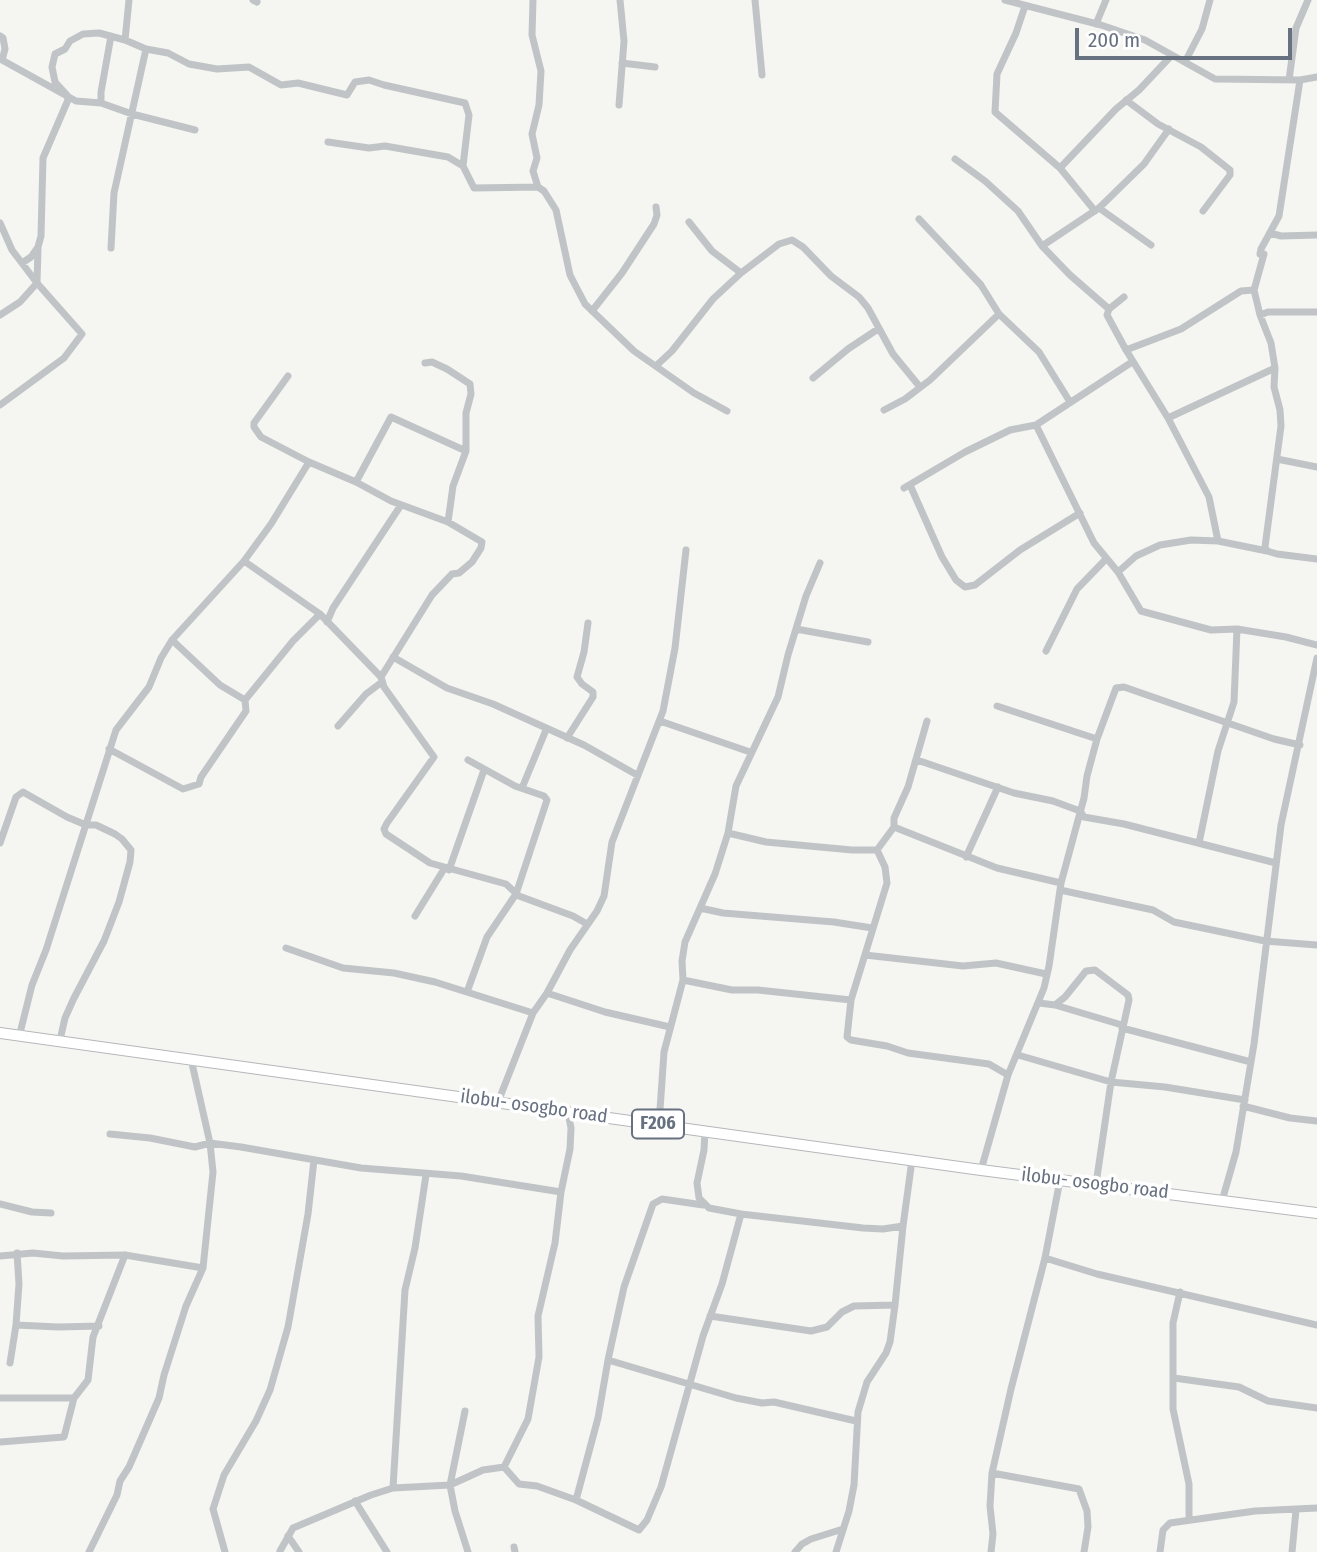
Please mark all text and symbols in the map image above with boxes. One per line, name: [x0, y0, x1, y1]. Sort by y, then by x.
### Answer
scale bar: [1079, 14, 1296, 58]
text: 200 m: [1088, 27, 1140, 53]
street label: ilobu- osogbo road: [459, 1085, 609, 1129]
road number: F206: [632, 1110, 684, 1139]
street label: ilobu- osogbo road: [1020, 1164, 1170, 1204]

